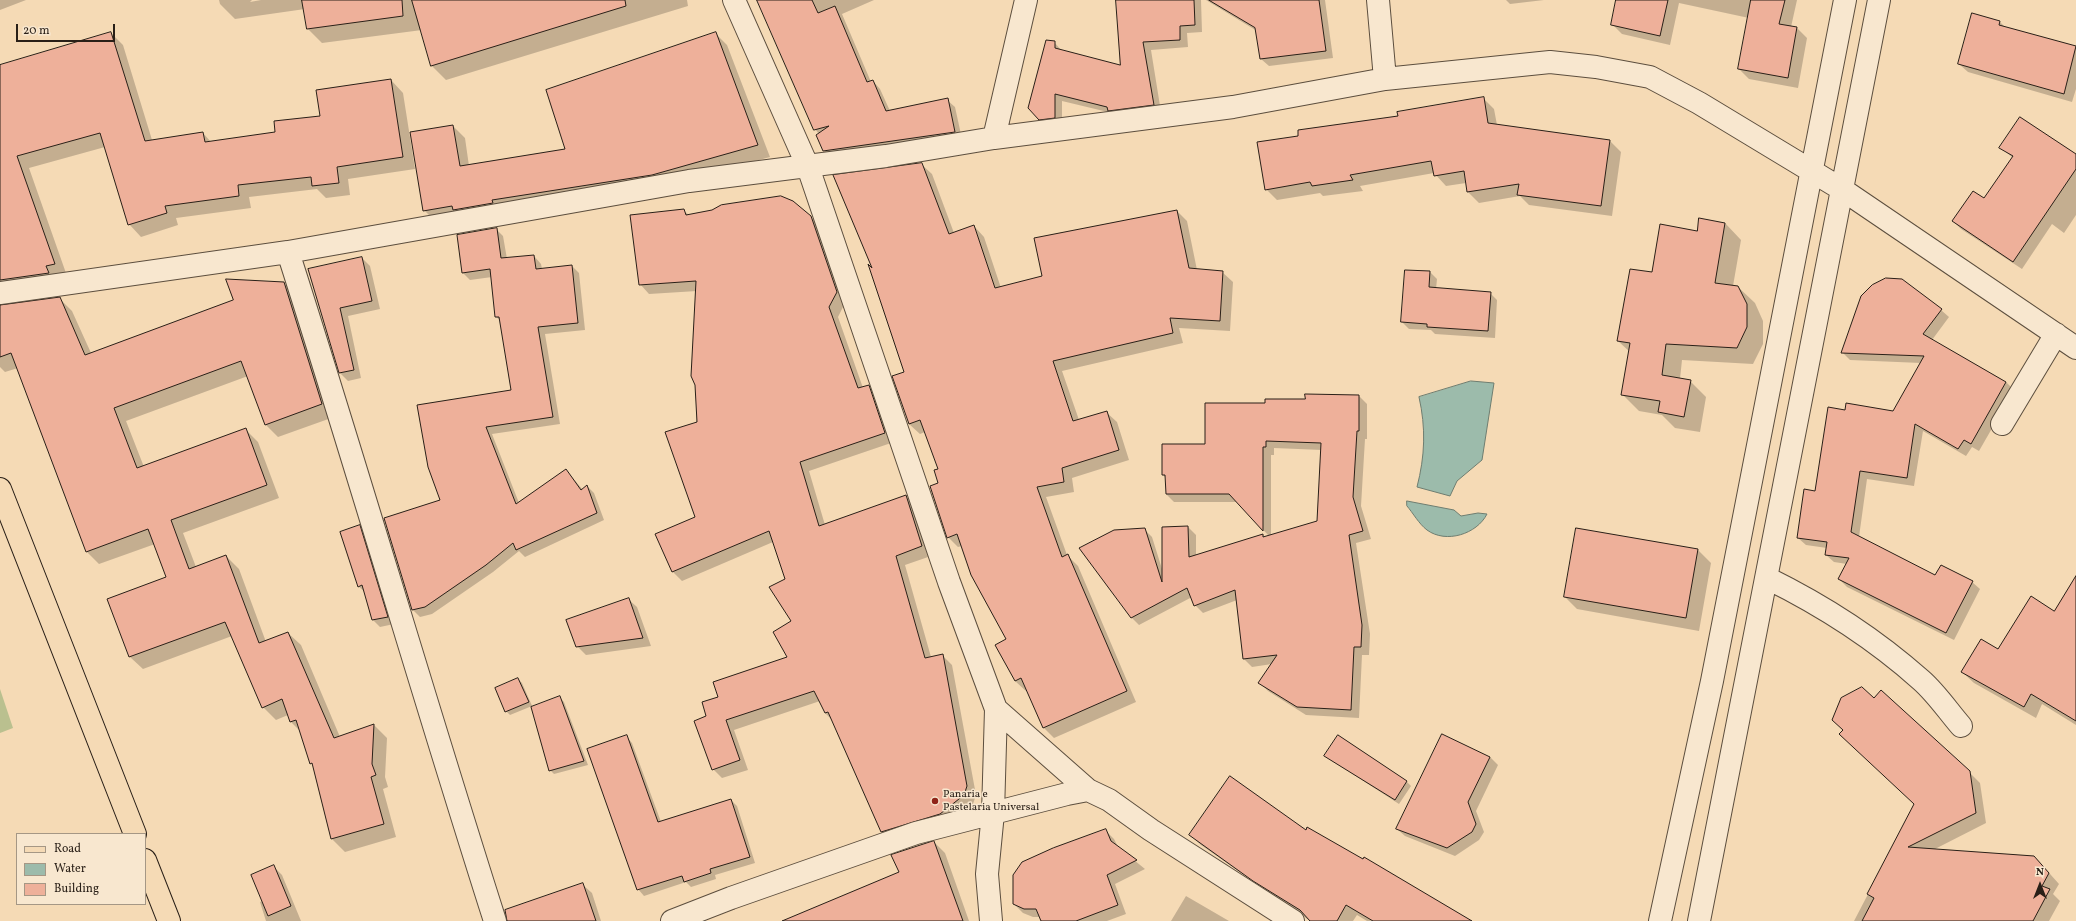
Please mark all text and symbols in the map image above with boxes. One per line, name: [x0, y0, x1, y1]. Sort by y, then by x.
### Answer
scale bar: [18, 16, 117, 42]
text: 20 m: [23, 23, 50, 39]
place label: Panaria e Pastelaria Universal: [943, 788, 1039, 814]
marker: Panaria e Pastelaria Universal: [930, 796, 940, 806]
legend: [16, 833, 146, 905]
text: Road: [54, 841, 81, 857]
text: Water: [54, 861, 86, 877]
north arrow: [2020, 865, 2060, 905]
text: N: [2036, 865, 2044, 880]
text: Building: [54, 881, 99, 897]

